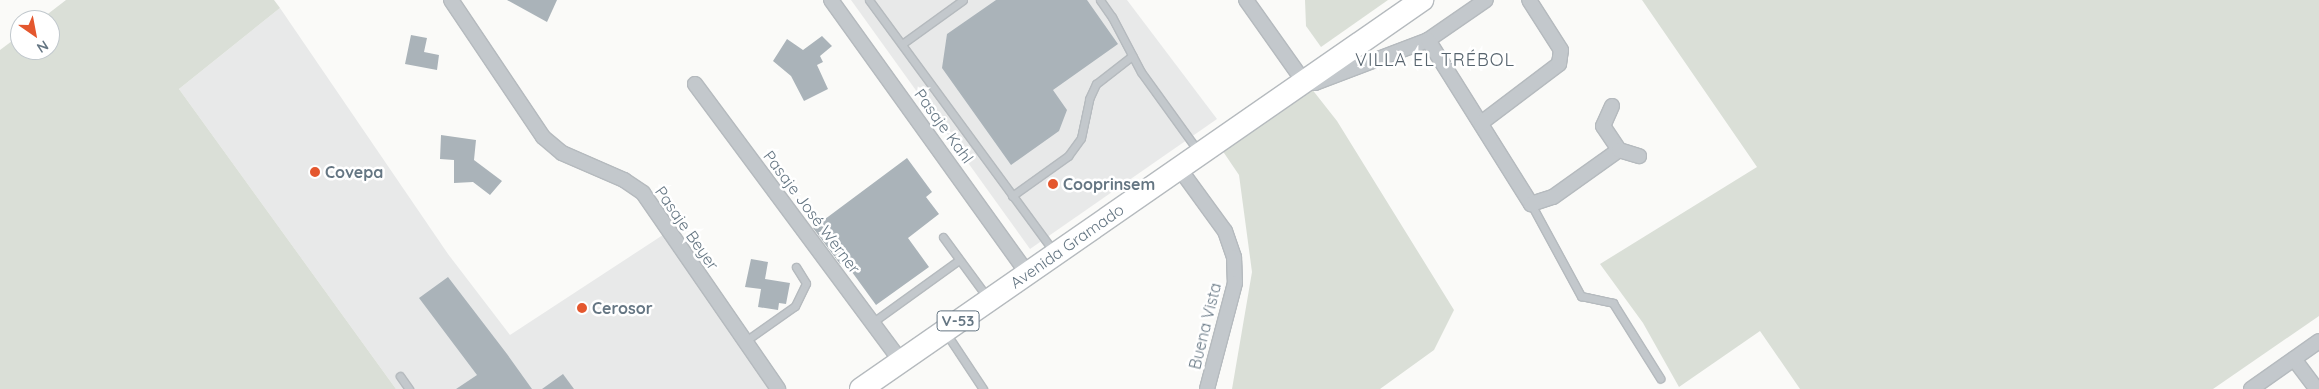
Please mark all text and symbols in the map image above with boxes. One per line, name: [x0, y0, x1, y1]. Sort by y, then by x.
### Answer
north arrow: [10, 10, 60, 60]
text: N: [33, 36, 52, 57]
district label: VILLA EL TRÉBOL: [1353, 49, 1517, 71]
street label: Pasaje Kahl: [911, 85, 977, 167]
street label: Pasaje José Werner: [760, 147, 864, 277]
place label: Covepa: [325, 162, 383, 182]
marker: Covepa: [309, 166, 321, 178]
place label: Cooprinsem: [1063, 174, 1155, 194]
marker: Cooprinsem: [1047, 178, 1059, 190]
street label: Pasaje Beyer: [651, 182, 723, 274]
street label: Avenida Gramado: [1007, 200, 1127, 292]
street label: Buena Vista: [1185, 281, 1225, 371]
place label: Cerosor: [592, 298, 653, 318]
marker: Cerosor: [576, 302, 588, 314]
road number: V-53: [936, 308, 980, 334]

